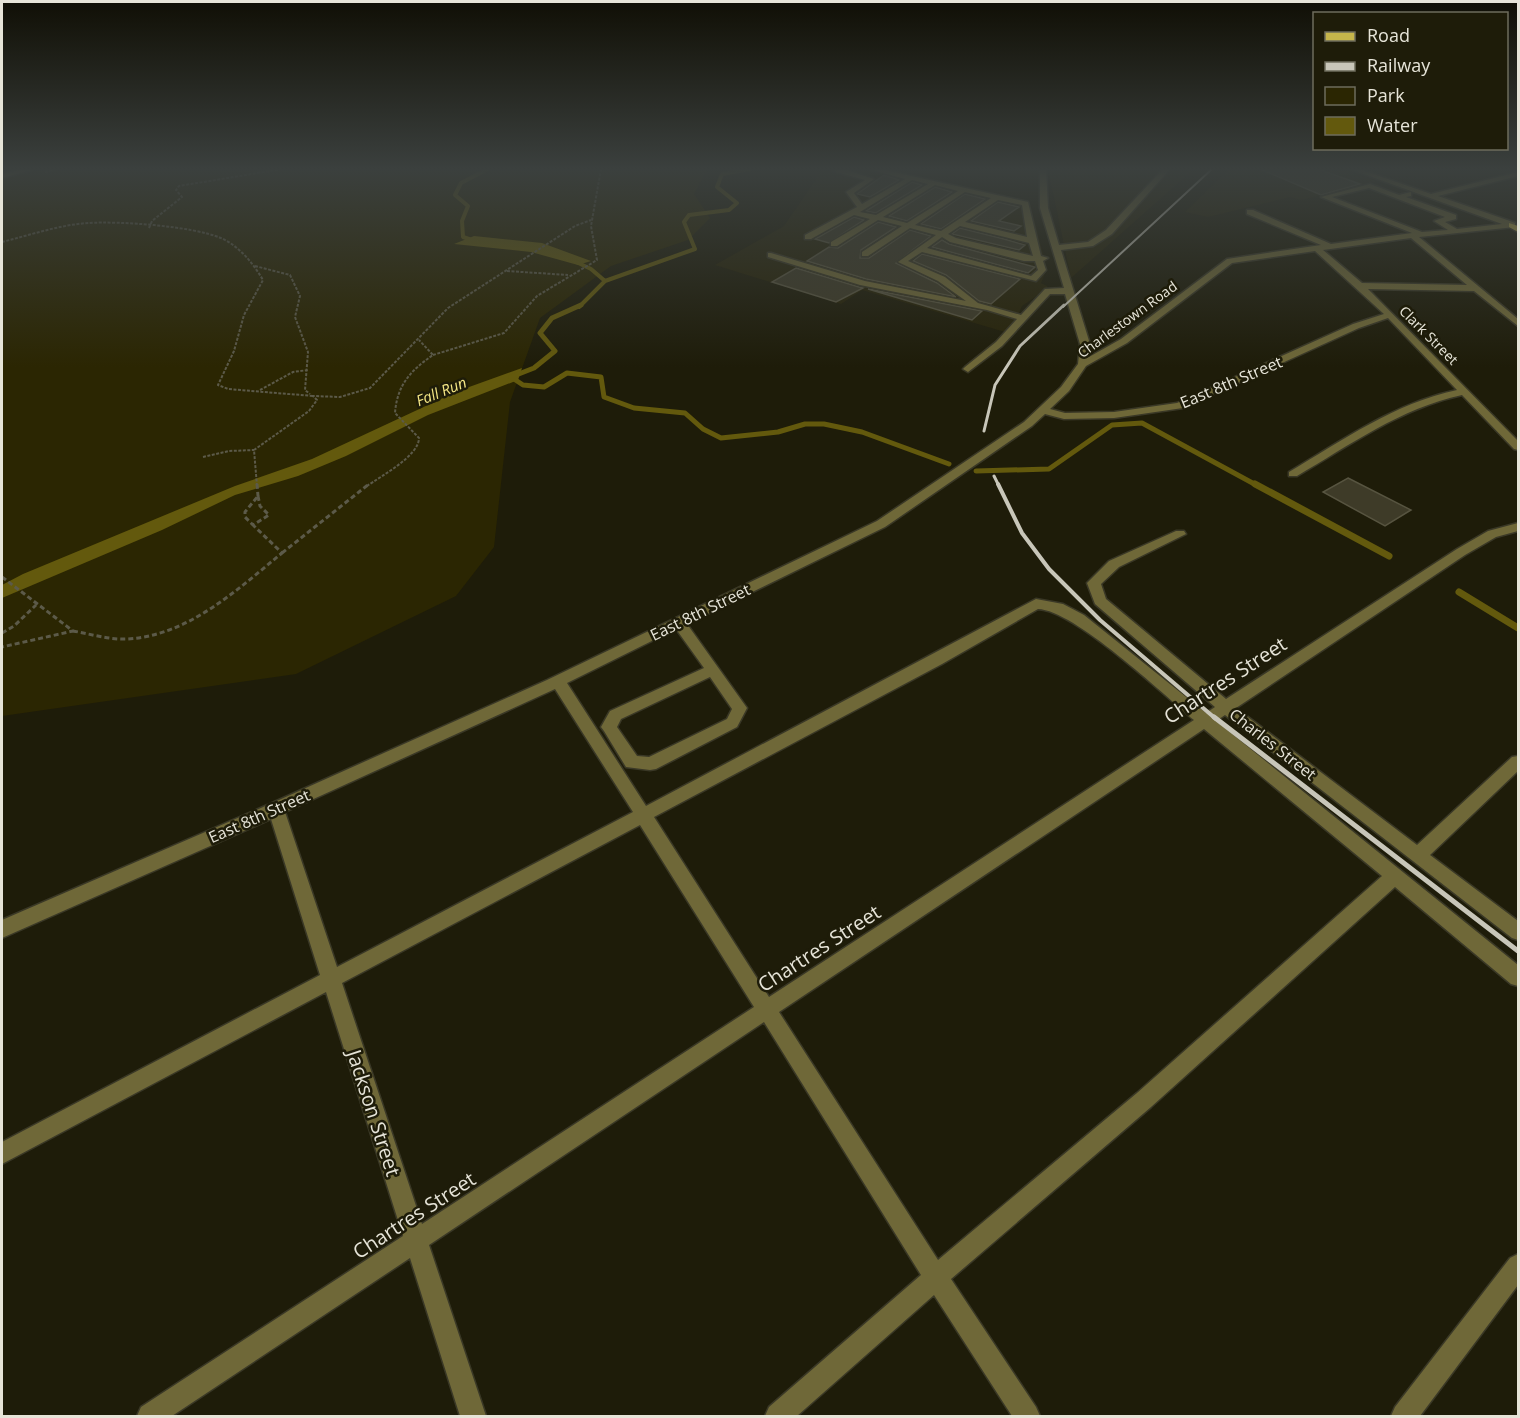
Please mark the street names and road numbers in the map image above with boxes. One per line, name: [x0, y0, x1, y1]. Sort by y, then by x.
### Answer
street label: Charlestown Road: [1073, 276, 1181, 362]
street label: Clark Street: [1395, 301, 1463, 369]
street label: East 8th Street: [1177, 351, 1286, 413]
street label: East 8th Street: [646, 578, 754, 646]
street label: Chartres Street: [1158, 630, 1292, 730]
street label: Charles Street: [1225, 703, 1321, 785]
street label: East 8th Street: [205, 784, 313, 848]
street label: Chartres Street: [752, 898, 886, 998]
street label: Jackson Street: [340, 1044, 407, 1180]
street label: Chartres Street: [347, 1165, 481, 1265]

